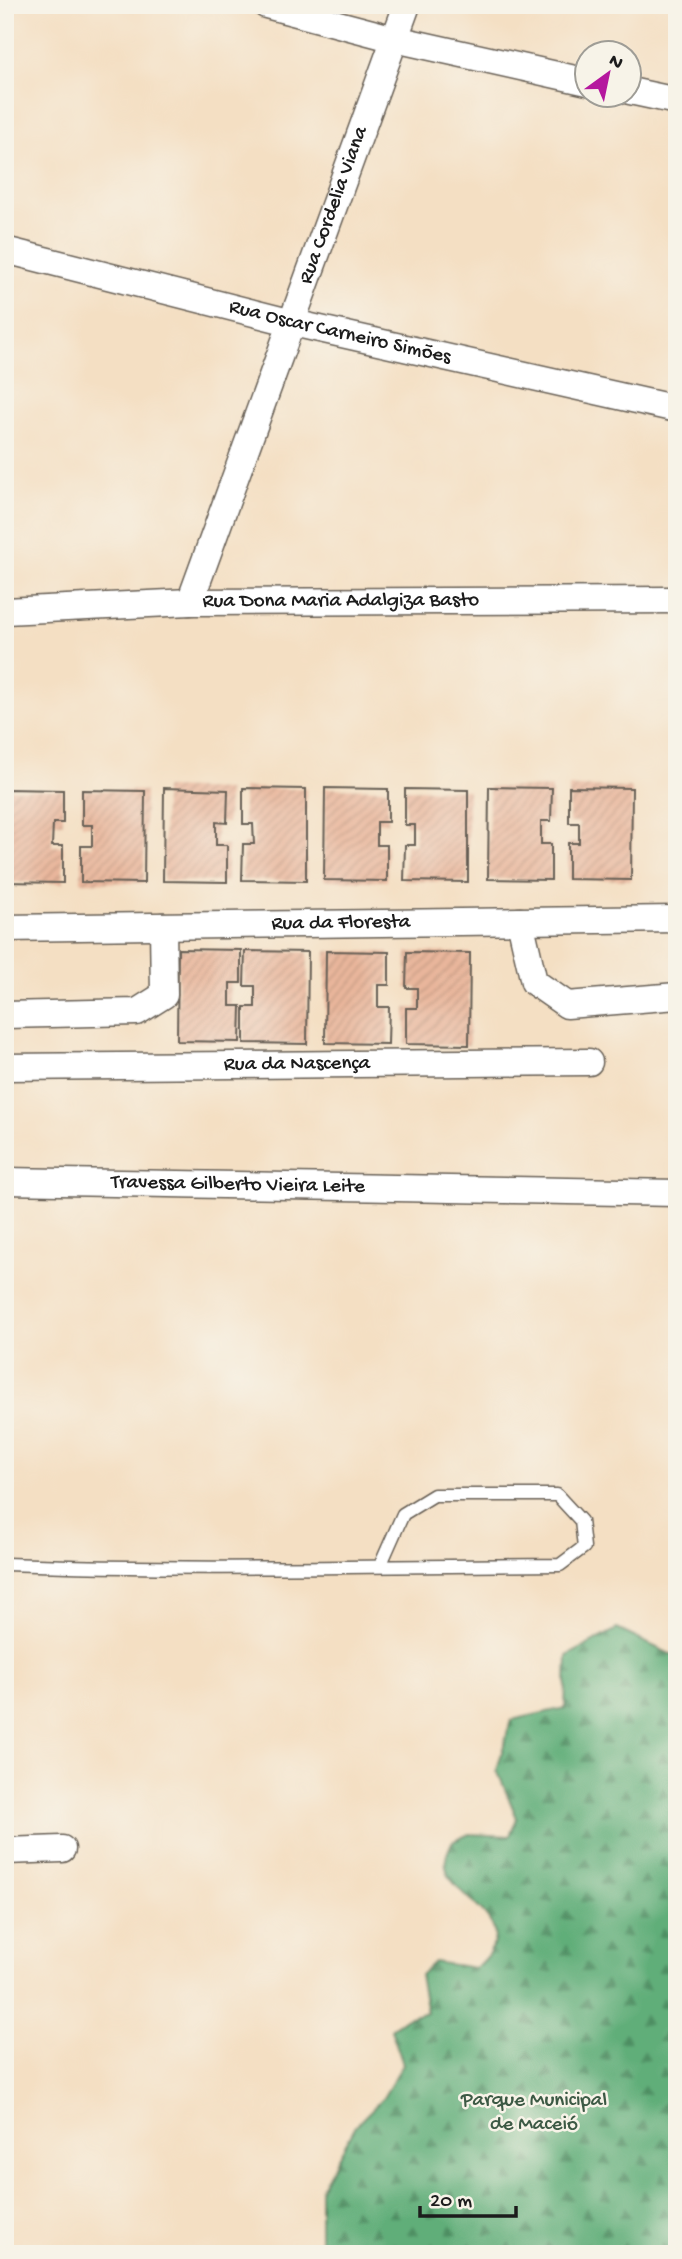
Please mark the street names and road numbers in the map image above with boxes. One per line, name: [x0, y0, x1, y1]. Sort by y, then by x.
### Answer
street label: Rua Cordelia Viana: [294, 122, 375, 288]
street label: Rua Oscar Carneiro Simões: [226, 295, 455, 371]
street label: Rua Dona Maria Adalgiza Basto: [202, 588, 479, 614]
street label: Rua da Floresta: [271, 910, 412, 937]
street label: Rua da Nascença: [224, 1051, 372, 1078]
street label: Travessa Gilberto Vieira Leite: [110, 1170, 366, 1200]

